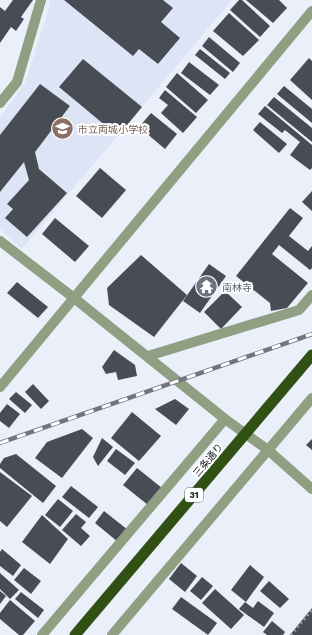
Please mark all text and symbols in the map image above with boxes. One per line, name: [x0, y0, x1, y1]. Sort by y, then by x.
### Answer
school or university icon: 市立両城小学校: [49, 116, 75, 142]
place label: 市立両城小学校: [78, 124, 148, 135]
temple icon: 南林寺: [193, 274, 219, 300]
place label: 南林寺: [222, 282, 252, 293]
street label: 三条通り: [191, 441, 225, 479]
road number: 31: [185, 488, 203, 502]

